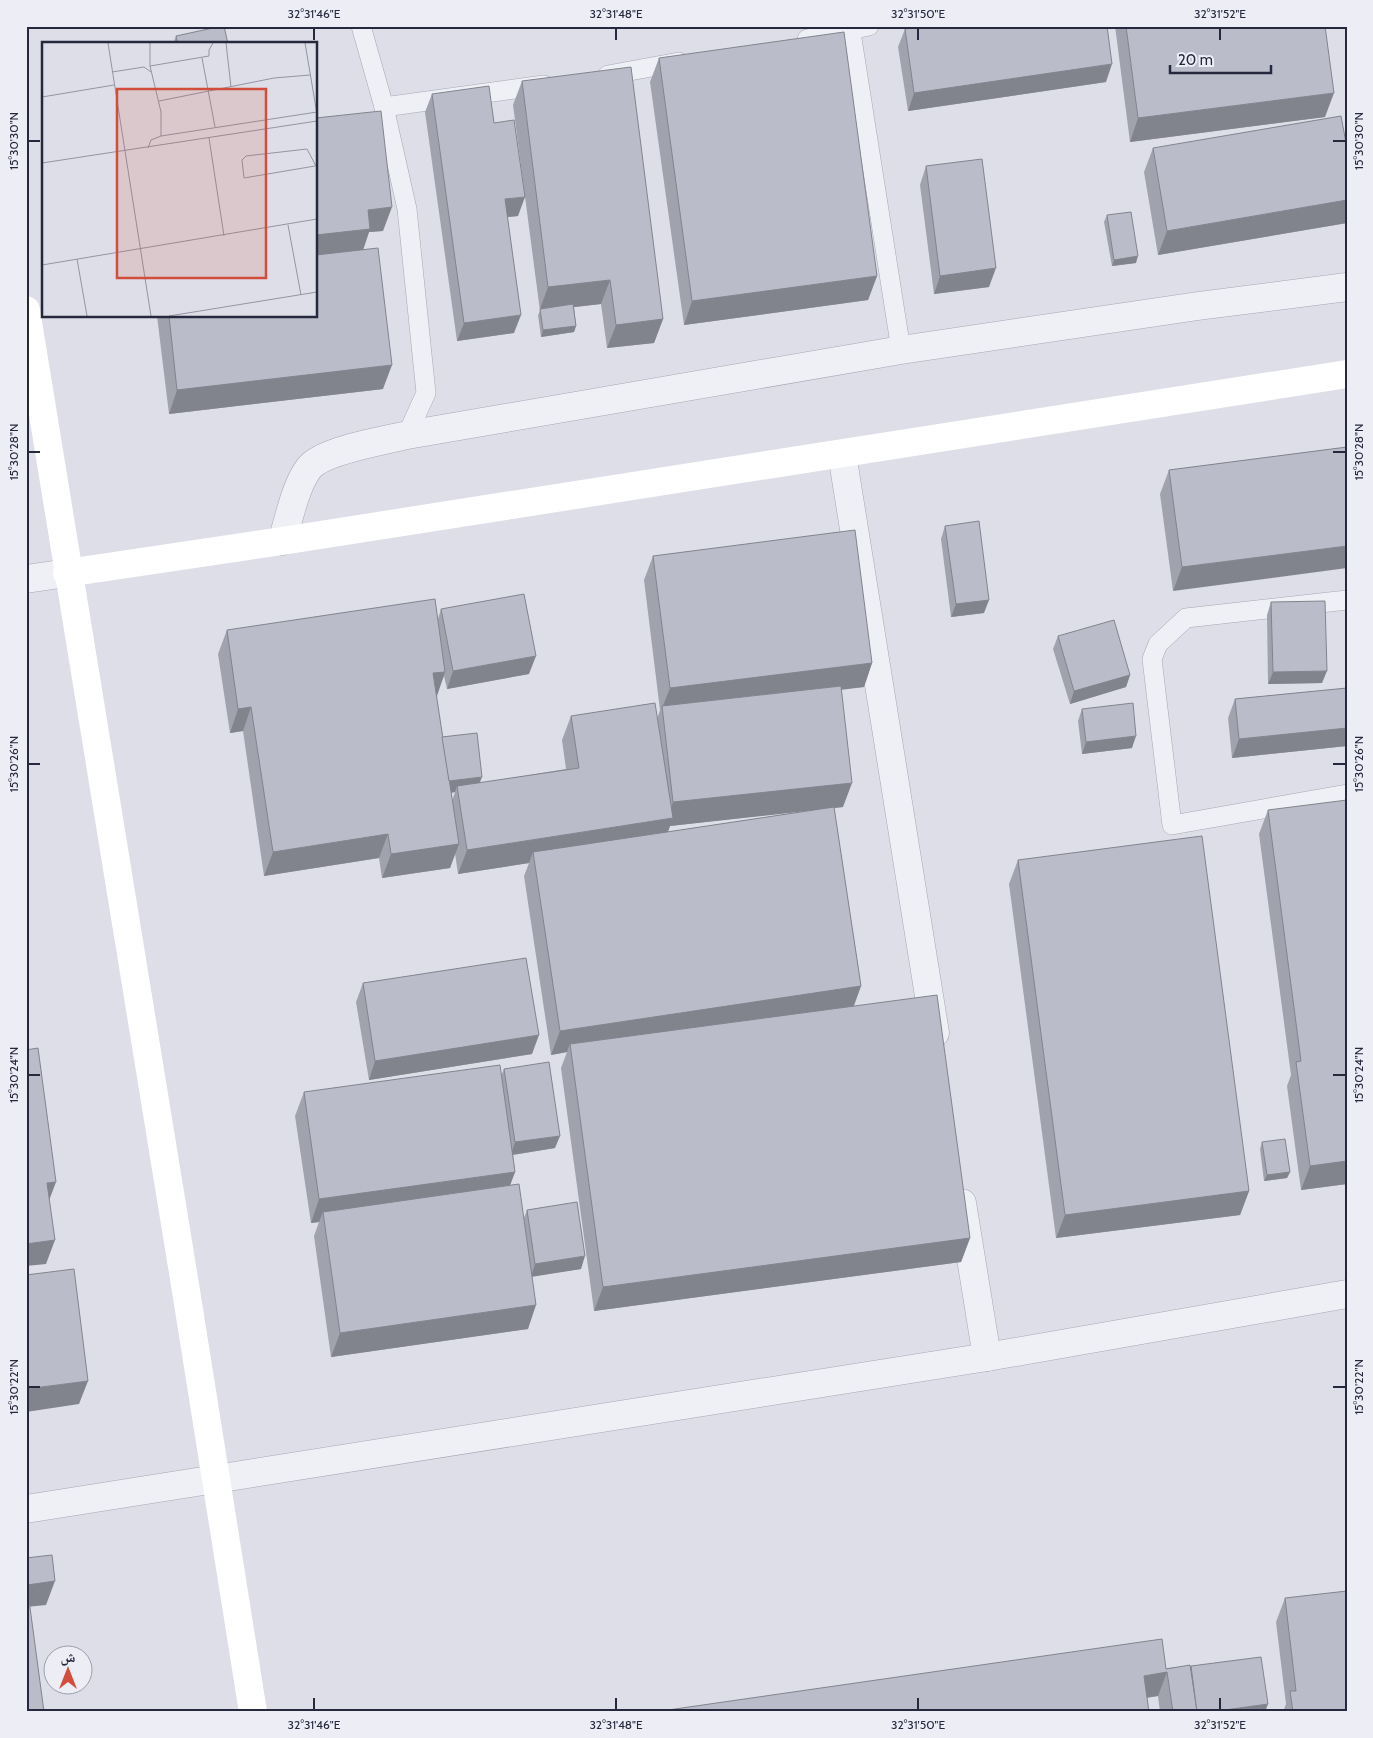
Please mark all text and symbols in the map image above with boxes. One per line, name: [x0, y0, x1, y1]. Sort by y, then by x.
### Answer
text: 32°31'46"E: [288, 6, 341, 21]
text: 32°31'48"E: [589, 6, 643, 21]
text: 32°31'50"E: [891, 6, 945, 21]
text: 32°31'52"E: [1194, 6, 1246, 21]
inset map: [42, 42, 318, 318]
scale bar: [1170, 42, 1272, 74]
text: 20 m: [1178, 51, 1213, 69]
text: 15°30'30"N: [6, 112, 21, 170]
text: 15°30'30"N: [1351, 112, 1366, 170]
text: 15°30'28"N: [6, 424, 21, 480]
text: 15°30'28"N: [1351, 424, 1366, 480]
text: 15°30'26"N: [6, 736, 21, 792]
text: 15°30'26"N: [1351, 736, 1366, 792]
text: 15°30'24"N: [6, 1047, 21, 1103]
text: 15°30'24"N: [1351, 1047, 1366, 1103]
text: 15°30'22"N: [6, 1359, 21, 1415]
text: 15°30'22"N: [1351, 1359, 1366, 1415]
north arrow: [42, 1646, 92, 1696]
text: ش: [61, 1648, 76, 1666]
text: 32°31'46"E: [288, 1717, 341, 1732]
text: 32°31'48"E: [589, 1717, 643, 1732]
text: 32°31'50"E: [891, 1717, 945, 1732]
text: 32°31'52"E: [1194, 1717, 1246, 1732]

